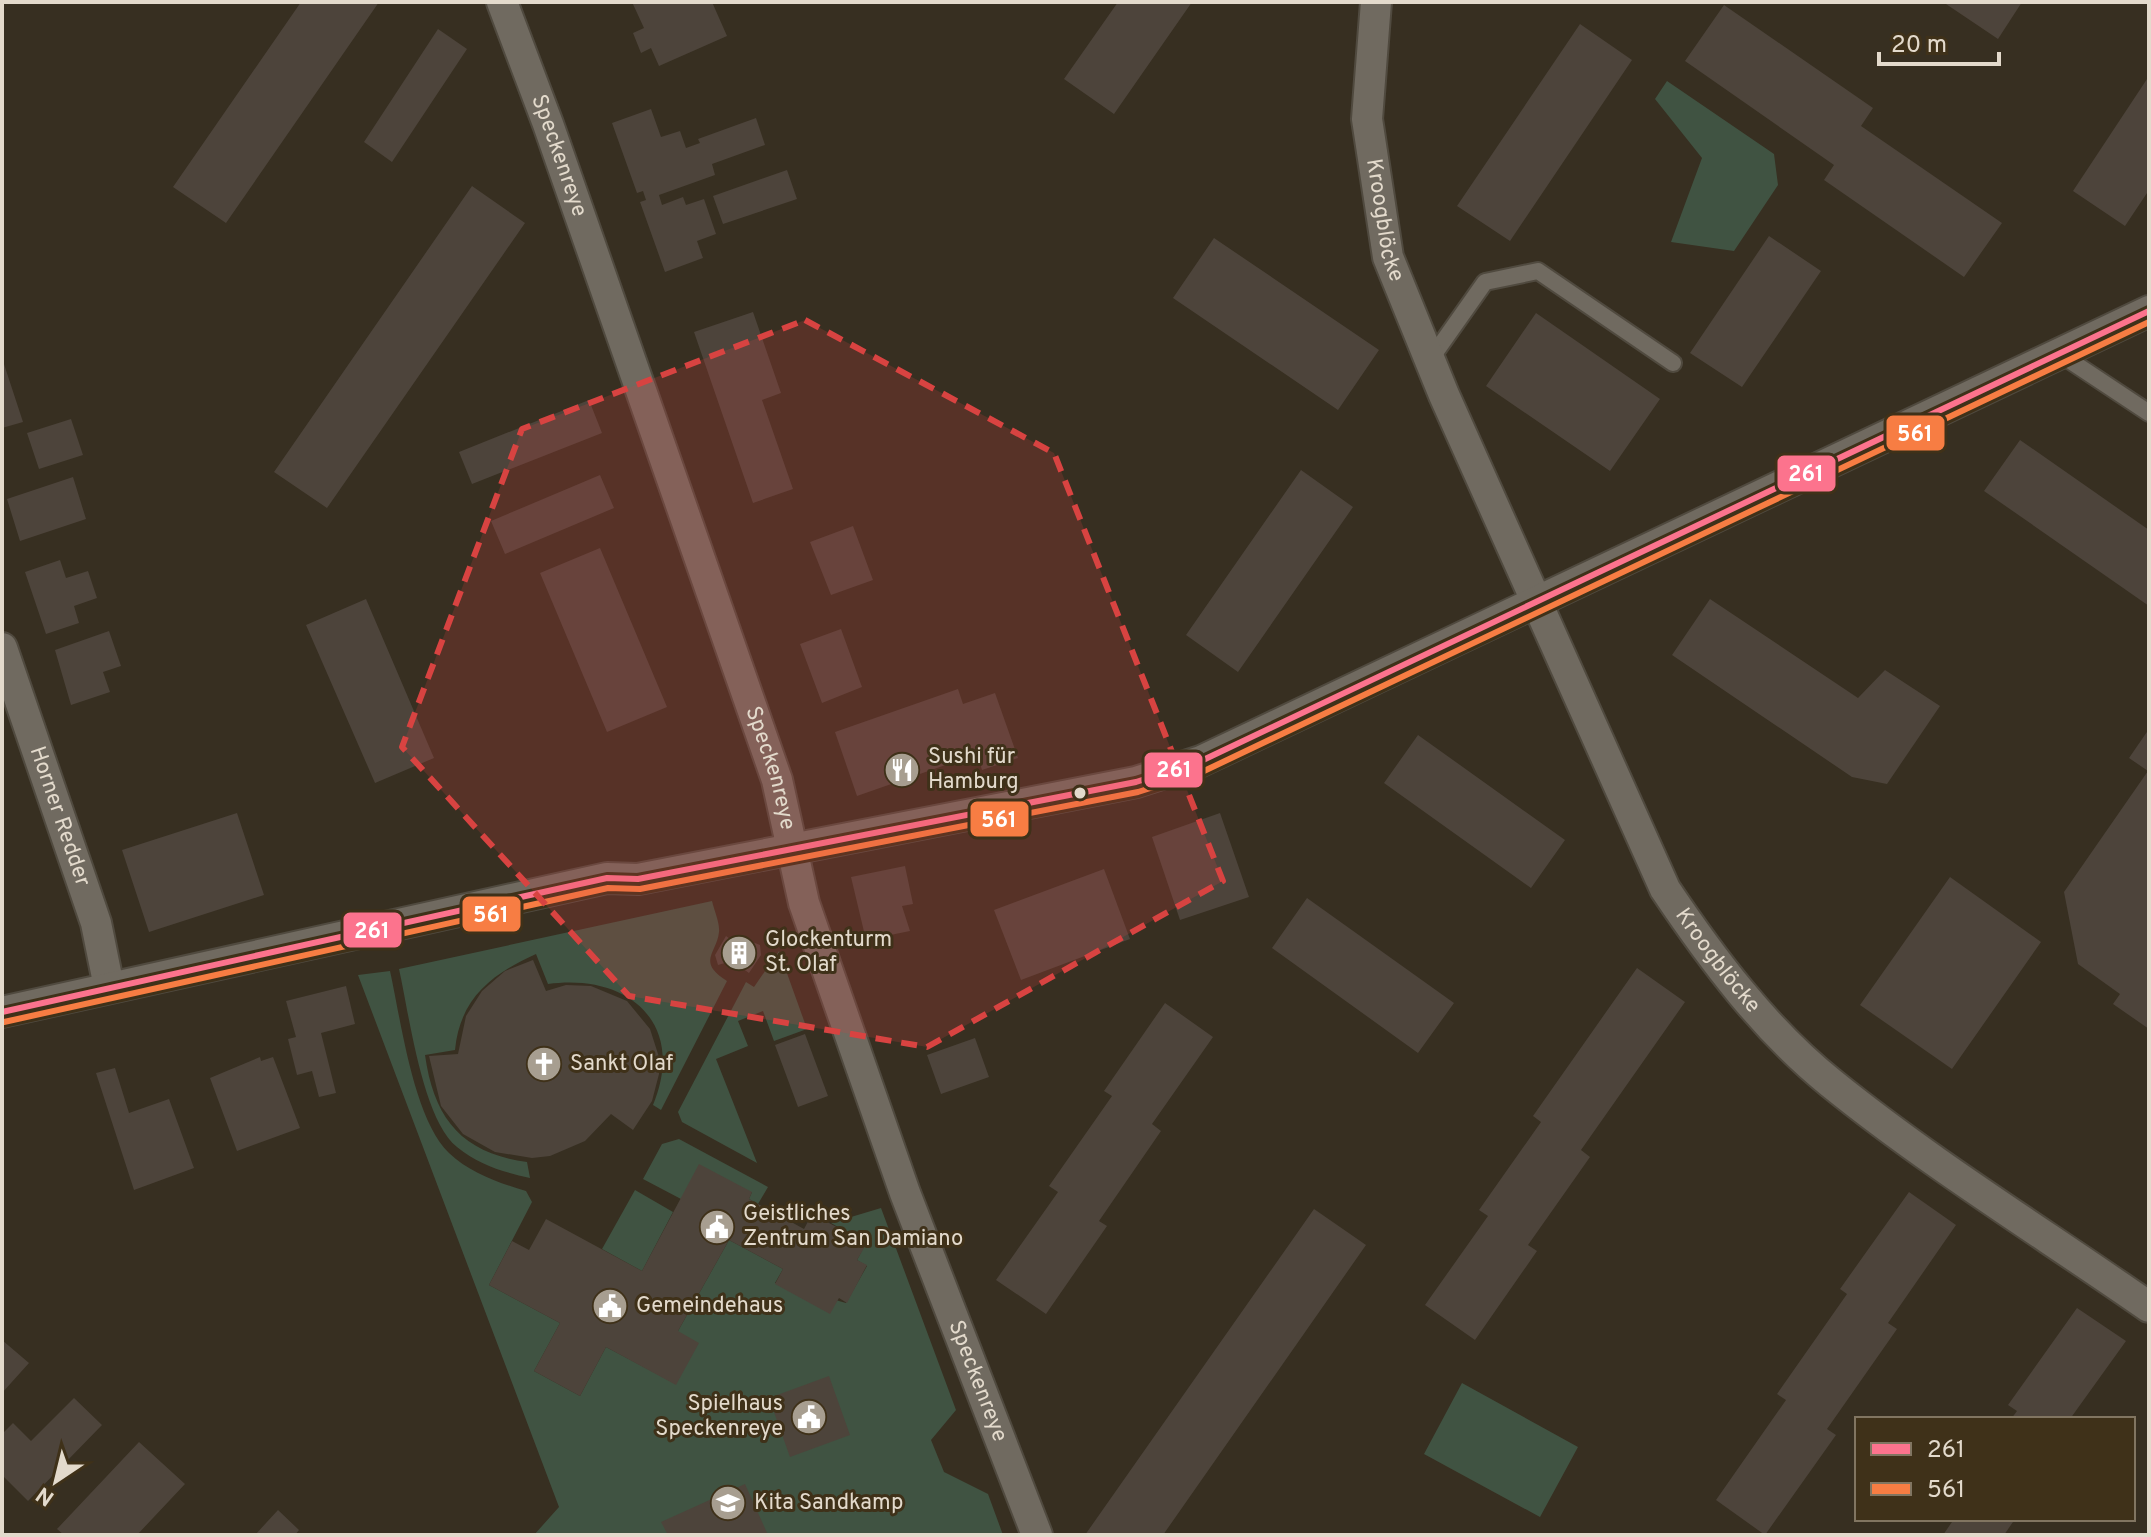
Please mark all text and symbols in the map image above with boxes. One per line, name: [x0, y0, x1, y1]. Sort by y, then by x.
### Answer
scale bar: [1879, 16, 1999, 66]
text: 20 m: [1891, 31, 1947, 61]
street label: Speckenreye: [525, 91, 593, 221]
street label: Kroogblöcke: [1360, 157, 1410, 286]
line badge: 561: [1885, 414, 1946, 452]
text: 561: [1897, 422, 1933, 449]
line badge: 261: [1776, 454, 1837, 493]
text: 261: [1788, 462, 1824, 489]
street label: Speckenreye: [739, 703, 801, 832]
street label: Horner Redder: [23, 743, 96, 890]
place label: Sushi für Hamburg: [928, 744, 1019, 796]
restaurant icon: Sushi für Hamburg: [883, 751, 921, 789]
line badge: 261: [1143, 751, 1204, 789]
text: 261: [1156, 758, 1192, 785]
unlabelled marker: [1072, 785, 1088, 801]
line badge: 561: [969, 800, 1030, 838]
text: 561: [981, 808, 1017, 835]
line badge: 561: [461, 895, 522, 933]
text: 561: [473, 903, 509, 930]
street label: Kroogblöcke: [1669, 903, 1766, 1019]
line badge: 261: [342, 911, 403, 949]
text: 261: [354, 919, 390, 946]
place label: Glockenturm St. Olaf: [765, 927, 892, 979]
building icon: Glockenturm St. Olaf: [720, 934, 758, 972]
church icon: Sankt Olaf: [525, 1045, 563, 1083]
place label: Sankt Olaf: [570, 1051, 673, 1078]
place label: Geistliches Zentrum San Damiano: [743, 1201, 963, 1253]
public building icon: Geistliches Zentrum San Damiano: [698, 1208, 736, 1246]
public building icon: Gemeindehaus: [591, 1287, 629, 1325]
place label: Gemeindehaus: [636, 1293, 783, 1320]
street label: Speckenreye: [942, 1317, 1013, 1446]
place label: Spielhaus Speckenreye: [655, 1391, 783, 1443]
public building icon: Spielhaus Speckenreye: [790, 1398, 828, 1436]
legend: [1855, 1417, 2135, 1521]
text: 261: [1927, 1436, 1965, 1466]
north arrow: [16, 1441, 96, 1521]
text: 561: [1927, 1476, 1965, 1506]
text: N: [32, 1480, 60, 1511]
school or university icon: Kita Sandkamp: [709, 1484, 747, 1522]
place label: Kita Sandkamp: [754, 1490, 903, 1517]

